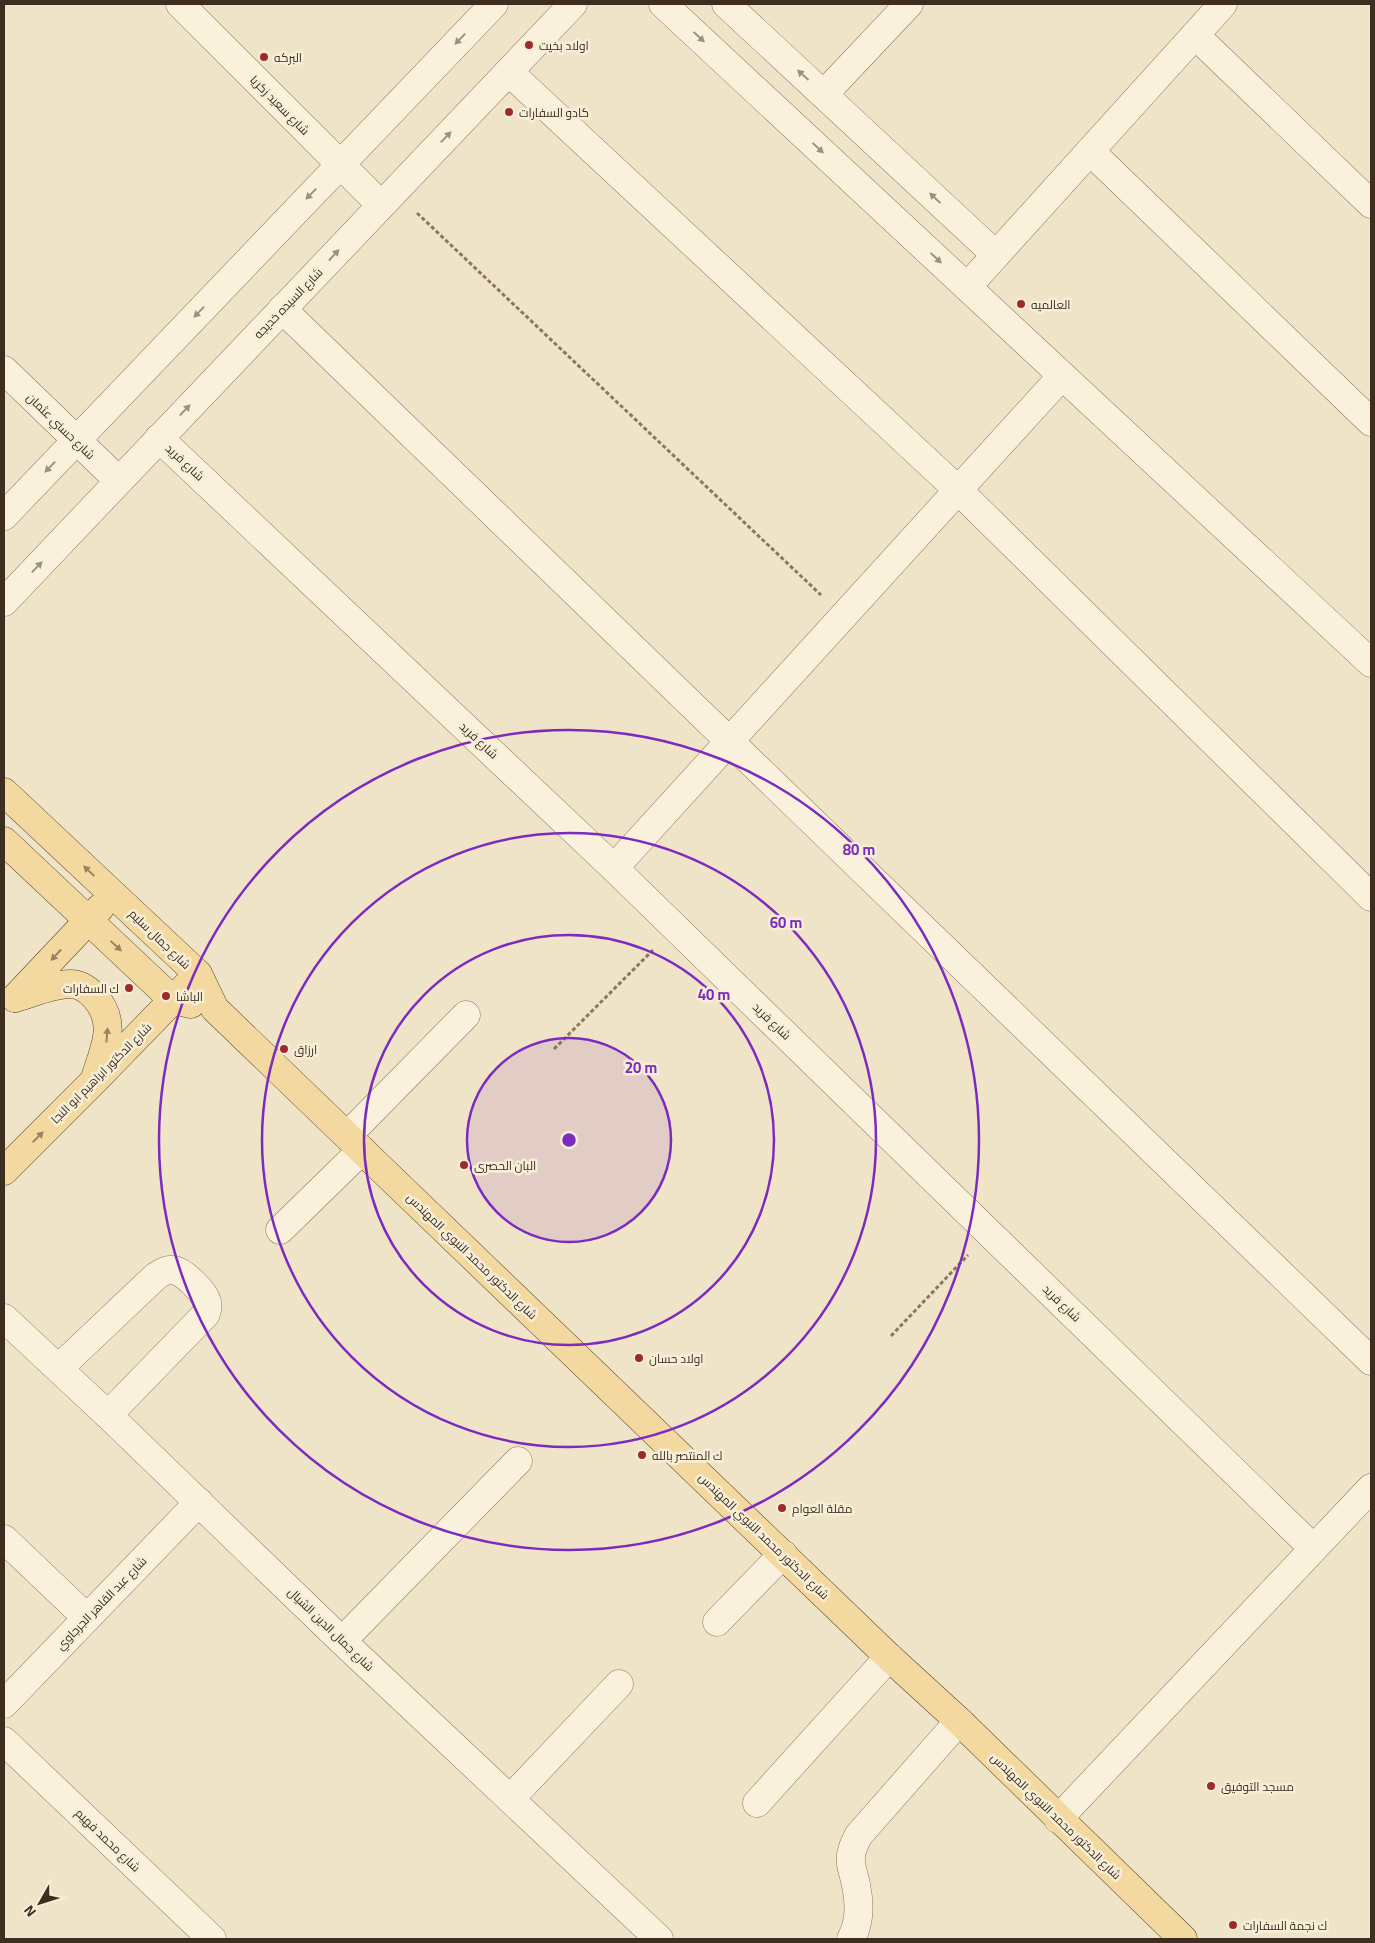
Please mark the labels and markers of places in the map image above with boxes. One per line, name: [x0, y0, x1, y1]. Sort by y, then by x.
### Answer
place label: اولاد بخيت: [539, 34, 589, 57]
marker: اولاد بخيت: [523, 39, 535, 51]
place label: البركه: [274, 46, 302, 69]
marker: البركه: [258, 51, 270, 63]
place label: كادو السفارات: [519, 101, 589, 124]
marker: كادو السفارات: [503, 106, 515, 118]
place label: العالميه: [1031, 293, 1071, 316]
marker: العالميه: [1015, 298, 1027, 310]
place label: ك السفارات: [63, 977, 119, 1000]
marker: ك السفارات: [123, 982, 135, 994]
place label: الباشا: [176, 985, 203, 1008]
marker: الباشا: [160, 990, 172, 1002]
place label: ارزاق: [294, 1038, 317, 1061]
marker: ارزاق: [278, 1043, 290, 1055]
centre of rings: [560, 1131, 578, 1149]
place label: البان الحصرى: [474, 1154, 536, 1177]
marker: البان الحصرى: [458, 1159, 470, 1171]
place label: اولاد حسان: [649, 1347, 703, 1370]
marker: اولاد حسان: [633, 1352, 645, 1364]
place label: ك المنتصر بالله: [652, 1444, 722, 1467]
marker: ك المنتصر بالله: [636, 1449, 648, 1461]
place label: مقلة العوام: [792, 1497, 852, 1520]
marker: مقلة العوام: [776, 1502, 788, 1514]
place label: مسجد التوفيق: [1221, 1775, 1294, 1798]
marker: مسجد التوفيق: [1205, 1780, 1217, 1792]
place label: ك نجمة السفارات: [1243, 1914, 1327, 1937]
marker: ك نجمة السفارات: [1227, 1919, 1239, 1931]

